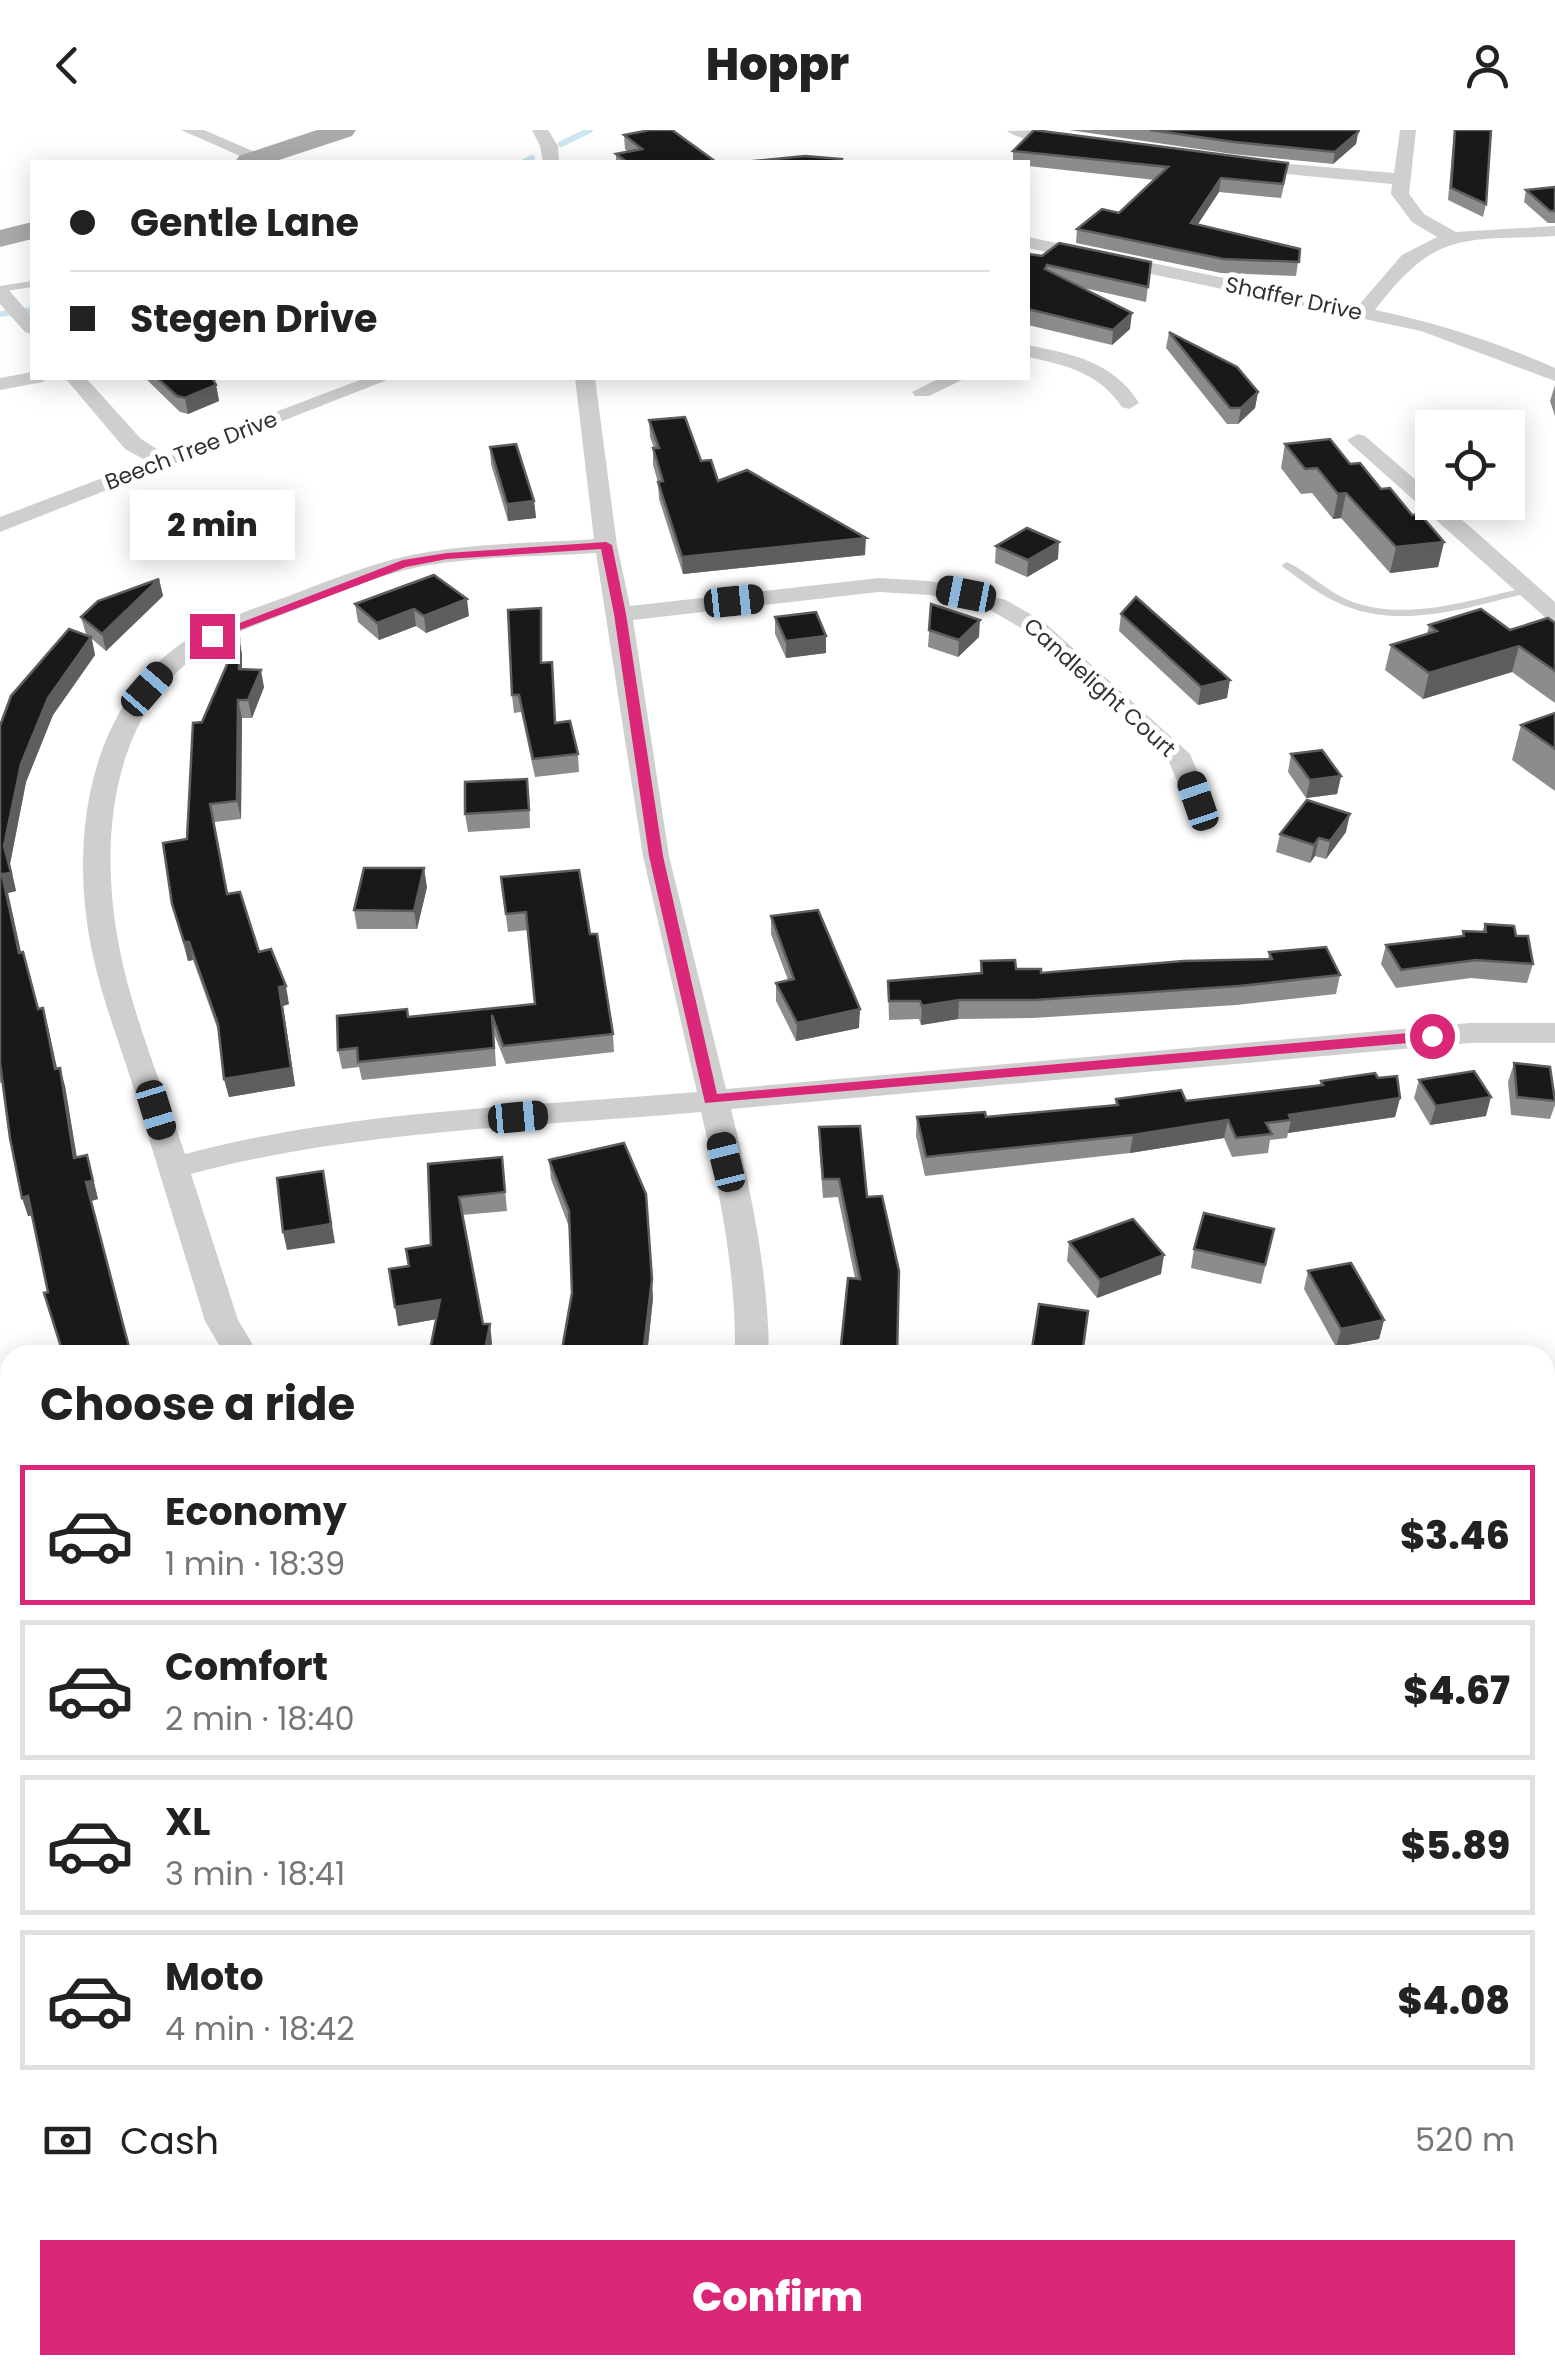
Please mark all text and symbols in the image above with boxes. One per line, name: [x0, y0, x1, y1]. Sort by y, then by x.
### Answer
text: Hoppr: [706, 33, 849, 96]
icon: back: [40, 38, 95, 93]
icon: person: [1460, 38, 1515, 93]
text: Gentle Lane: [130, 196, 359, 249]
street label: Shaffer Drive: [1223, 269, 1365, 328]
text: Stegen Drive: [130, 292, 377, 345]
street label: Beech Tree Drive: [100, 403, 282, 498]
map controls: [1415, 410, 1525, 520]
button: locate: [1415, 410, 1525, 520]
callout: 2 min: [130, 491, 294, 561]
text: 2 min: [167, 502, 258, 547]
car: [934, 574, 998, 614]
car: [703, 583, 765, 619]
street label: Candlelight Court: [1017, 611, 1182, 764]
route end: [190, 614, 235, 659]
car: [116, 657, 178, 721]
car: [1174, 768, 1222, 834]
route start: [1410, 1014, 1455, 1059]
car: [133, 1077, 179, 1143]
car: [487, 1099, 549, 1135]
car: [704, 1129, 748, 1195]
text: Choose a ride: [40, 1373, 355, 1436]
text: Economy: [165, 1485, 347, 1538]
icon: car: [45, 1490, 135, 1580]
text: $3.46: [1400, 1509, 1510, 1562]
text: 1 min · 18:39: [165, 1541, 345, 1586]
text: Comfort: [165, 1640, 328, 1693]
icon: car: [45, 1645, 135, 1735]
text: $4.67: [1403, 1664, 1510, 1717]
text: 2 min · 18:40: [165, 1696, 355, 1741]
text: XL: [165, 1795, 210, 1848]
icon: car: [45, 1800, 135, 1890]
text: $5.89: [1401, 1819, 1510, 1872]
text: 3 min · 18:41: [165, 1851, 345, 1896]
text: Moto: [165, 1950, 264, 2003]
icon: car: [45, 1955, 135, 2045]
text: $4.08: [1397, 1974, 1510, 2027]
text: 4 min · 18:42: [165, 2006, 355, 2051]
icon: cash: [40, 2113, 95, 2168]
text: Cash: [120, 2114, 219, 2167]
text: 520 m: [1415, 2117, 1515, 2162]
button: Confirm: [40, 2240, 1515, 2355]

